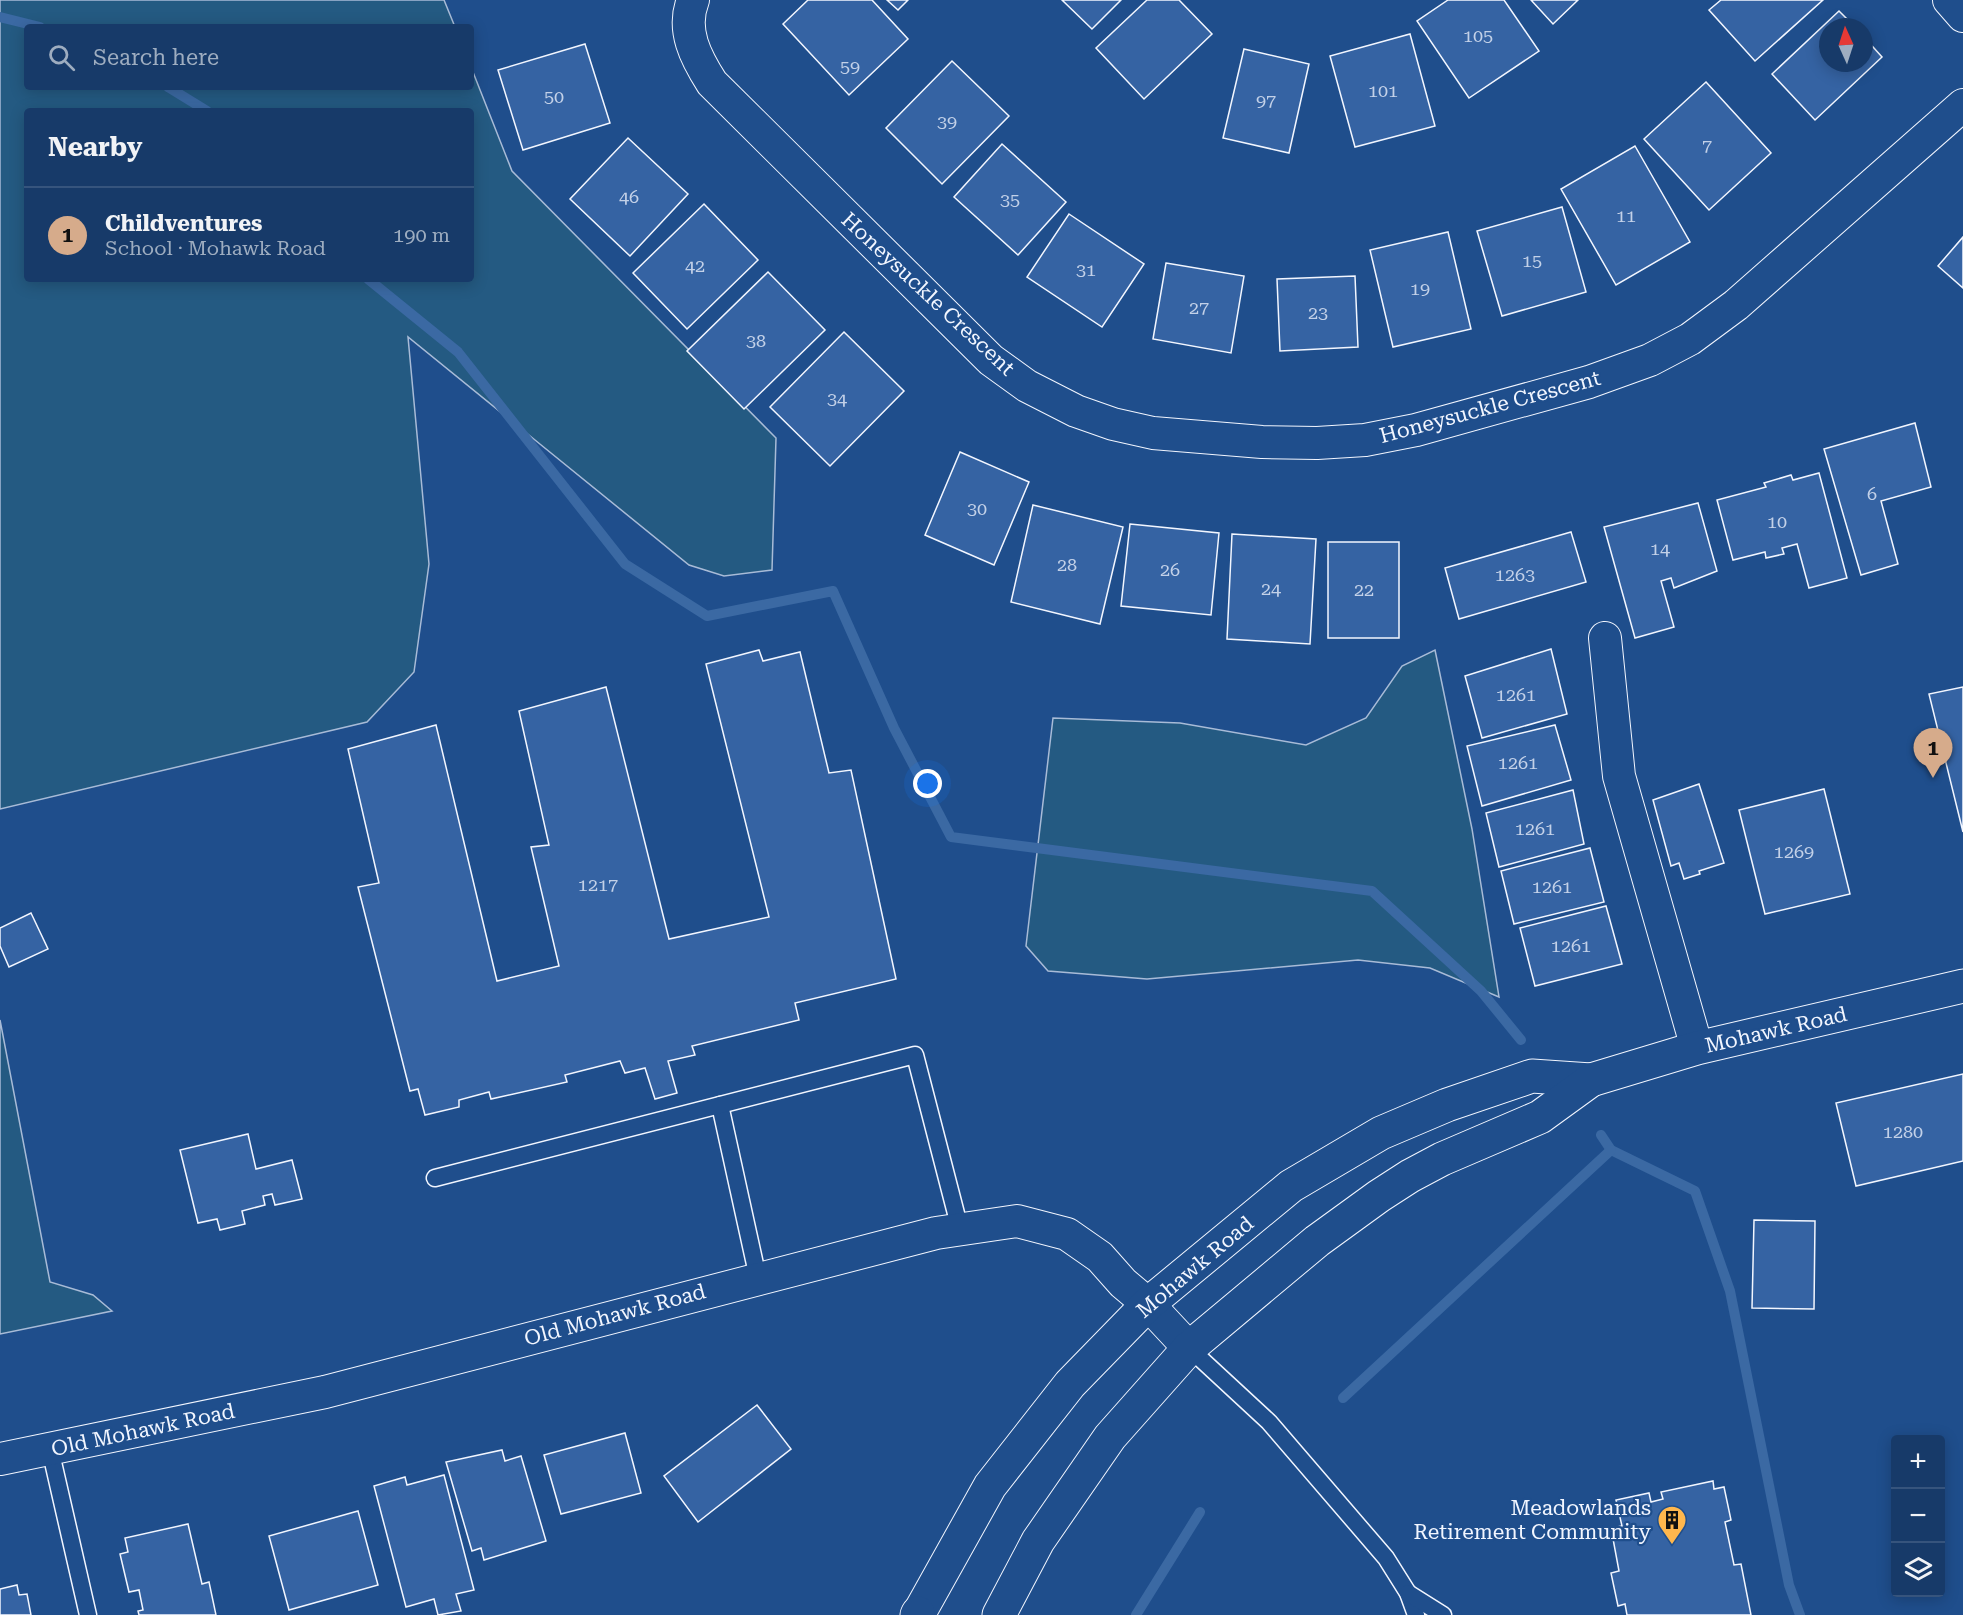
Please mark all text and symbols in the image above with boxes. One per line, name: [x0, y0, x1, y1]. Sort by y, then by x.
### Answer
north arrow: [1819, 18, 1873, 72]
search box: [24, 24, 474, 90]
house number: 105: [1463, 25, 1493, 46]
icon: search: [45, 41, 78, 74]
text: Search here: [93, 45, 219, 70]
house number: 59: [840, 56, 860, 77]
house number: 101: [1368, 80, 1398, 101]
house number: 50: [544, 86, 564, 107]
house number: 97: [1256, 90, 1276, 111]
house number: 39: [937, 111, 957, 132]
text: Nearby: [48, 132, 142, 162]
house number: 7: [1702, 135, 1712, 156]
house number: 46: [619, 186, 639, 207]
house number: 35: [1000, 189, 1020, 210]
house number: 11: [1616, 205, 1636, 226]
street label: Honeysuckle Crescent: [837, 208, 1020, 381]
text: Childventures: [105, 211, 262, 236]
text: 1: [62, 223, 73, 247]
text: 190 m: [393, 223, 450, 247]
text: School · Mohawk Road: [105, 236, 326, 260]
house number: 15: [1522, 250, 1542, 271]
house number: 42: [685, 255, 705, 276]
house number: 31: [1076, 259, 1096, 280]
house number: 19: [1410, 278, 1430, 299]
house number: 27: [1189, 297, 1209, 318]
house number: 23: [1308, 302, 1328, 323]
house number: 38: [746, 330, 766, 351]
street label: Honeysuckle Crescent: [1377, 366, 1603, 448]
house number: 34: [827, 388, 847, 409]
house number: 6: [1867, 483, 1877, 504]
house number: 30: [967, 498, 987, 519]
house number: 10: [1767, 511, 1787, 532]
house number: 14: [1650, 538, 1670, 559]
house number: 28: [1057, 554, 1077, 575]
house number: 26: [1160, 559, 1180, 580]
house number: 1263: [1495, 564, 1535, 585]
house number: 24: [1261, 578, 1281, 599]
house number: 22: [1354, 579, 1374, 600]
house number: 1261: [1496, 684, 1536, 705]
pin: 1: [1914, 728, 1952, 778]
house number: 1261: [1498, 752, 1538, 773]
your location: [913, 769, 942, 798]
house number: 1261: [1515, 818, 1555, 839]
house number: 1269: [1774, 841, 1814, 862]
house number: 1217: [578, 874, 618, 895]
house number: 1261: [1532, 876, 1572, 897]
house number: 1261: [1551, 935, 1591, 956]
street label: Mohawk Road: [1703, 1002, 1850, 1058]
house number: 1280: [1883, 1121, 1923, 1142]
street label: Mohawk Road: [1132, 1211, 1259, 1323]
street label: Old Mohawk Road: [522, 1279, 709, 1351]
street label: Old Mohawk Road: [49, 1399, 237, 1461]
map controls: [1891, 1435, 1945, 1597]
button: +: [1891, 1435, 1945, 1489]
button: −: [1891, 1489, 1945, 1543]
place label: Meadowlands Retirement Community: [1413, 1496, 1652, 1544]
building icon: Meadowlands Retirement Community: [1656, 1504, 1688, 1546]
button: layers: [1891, 1543, 1945, 1597]

